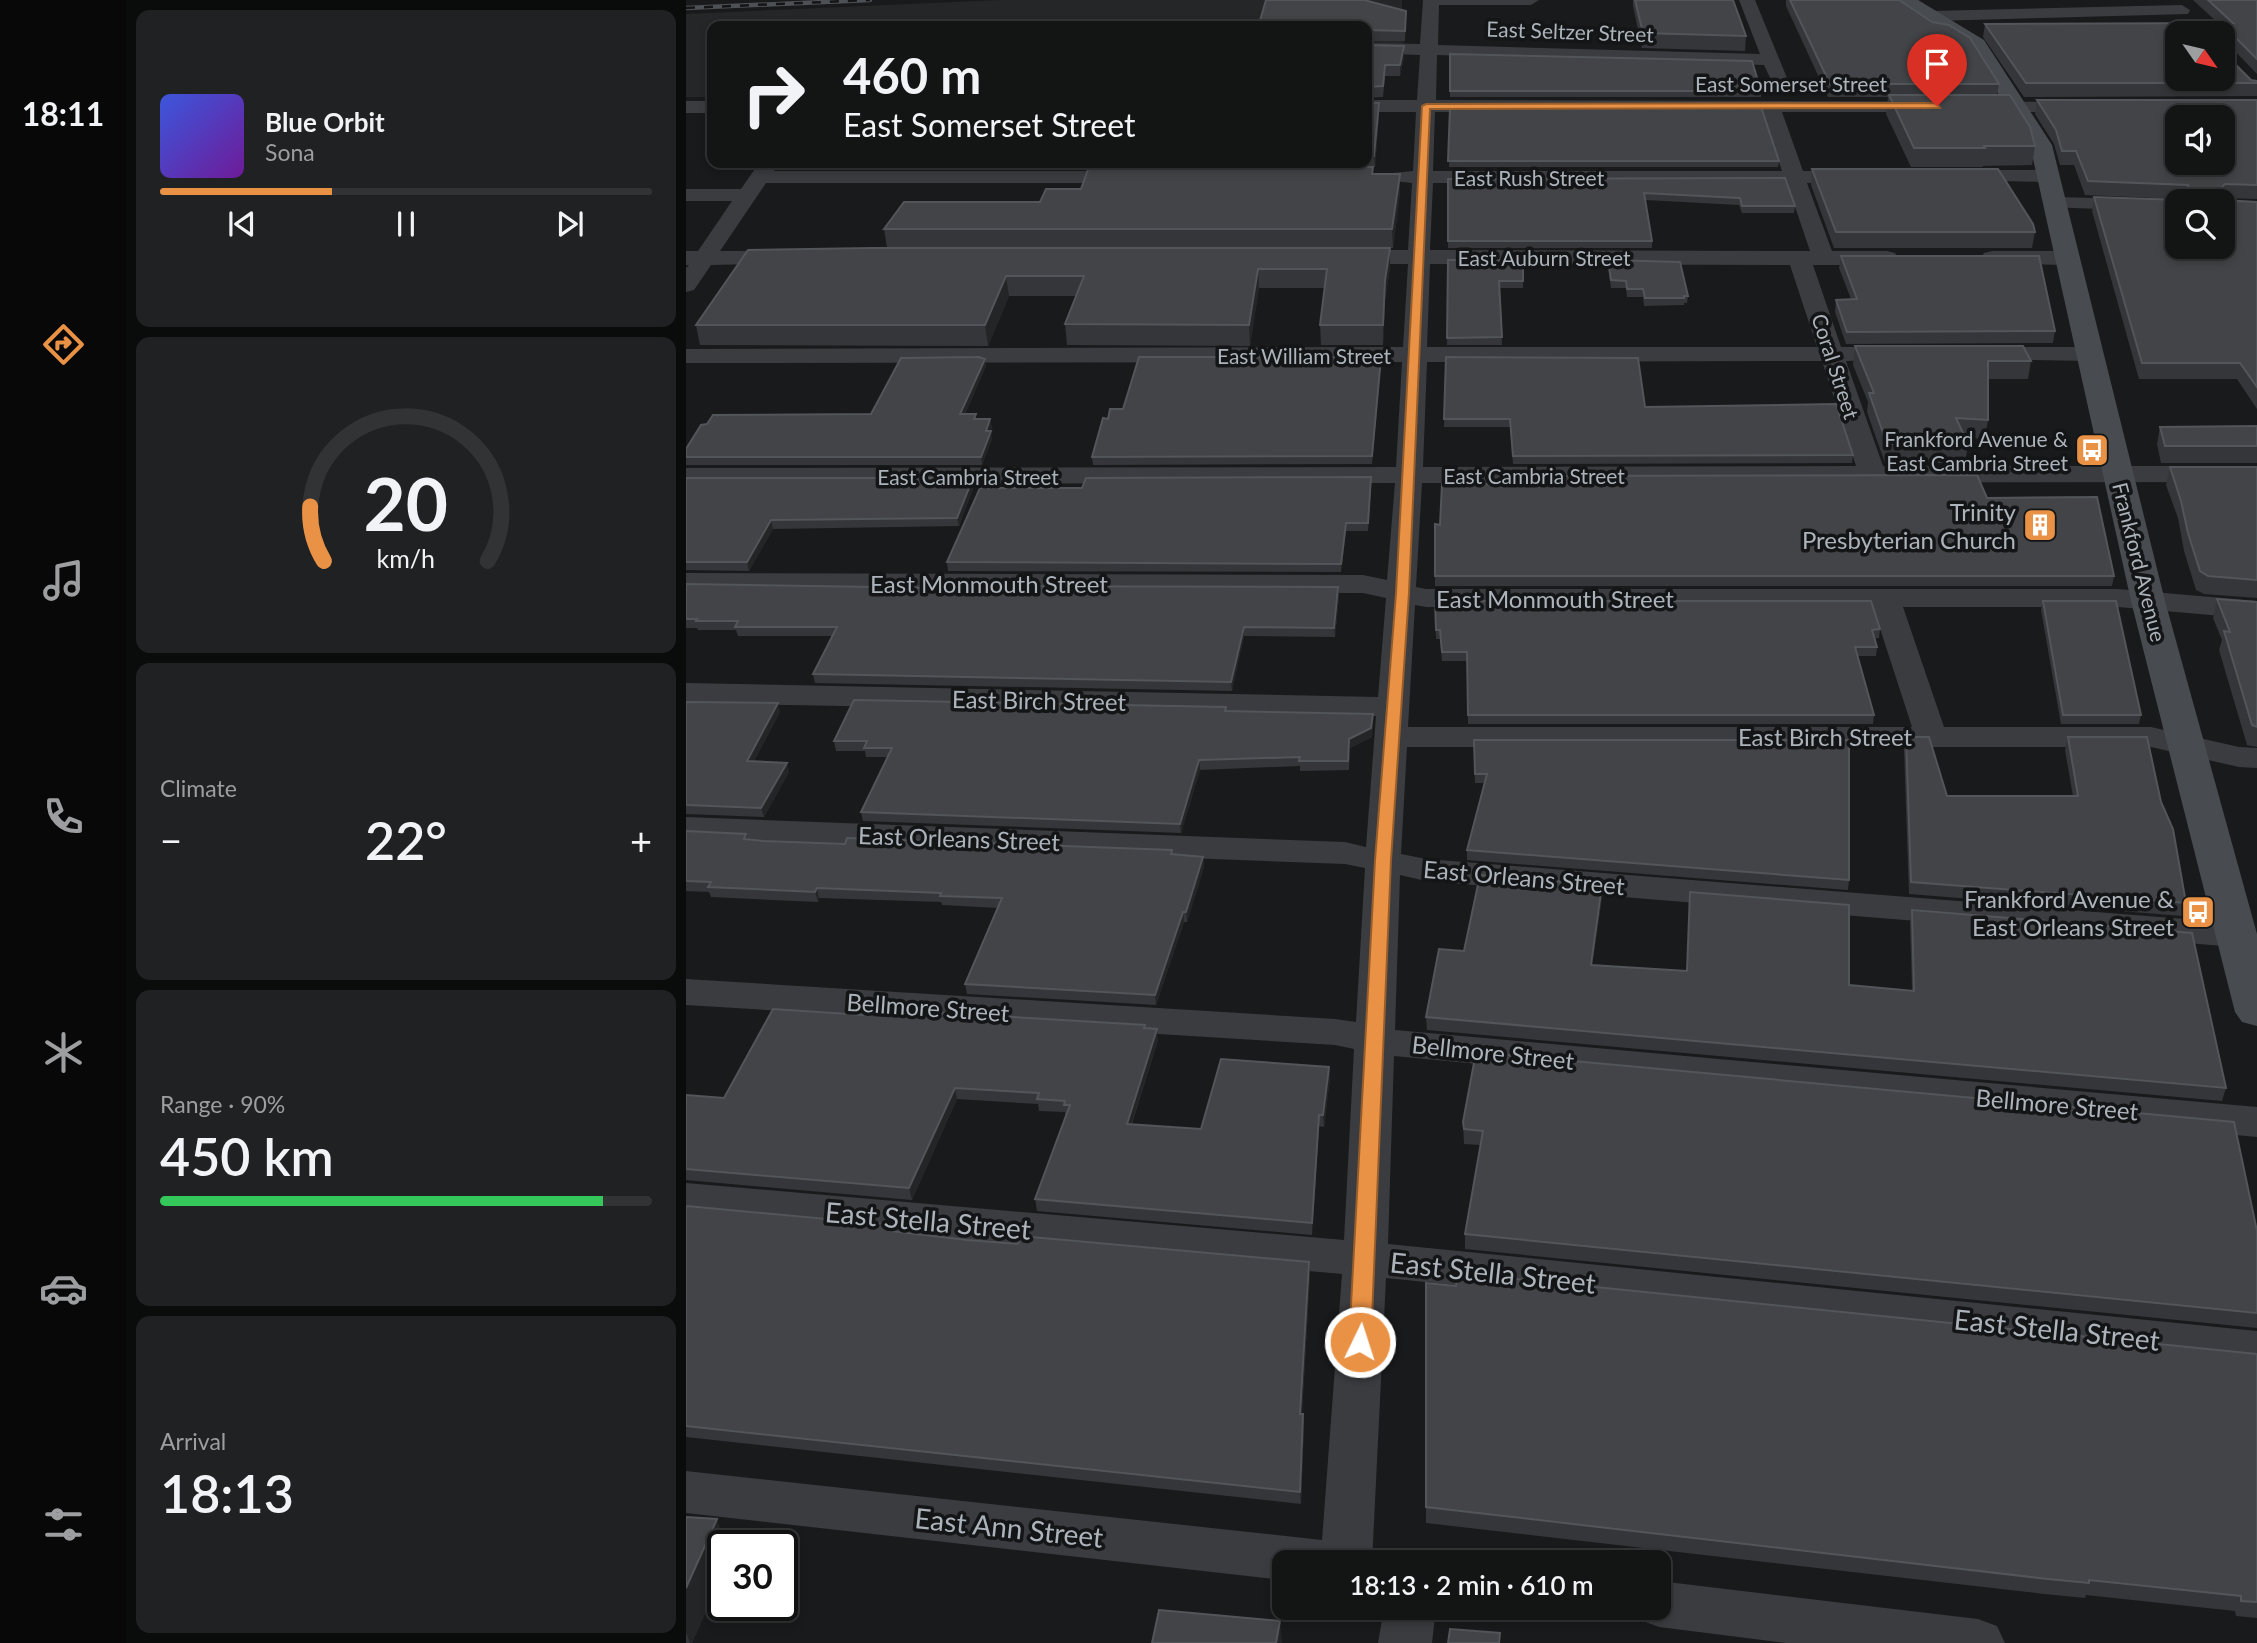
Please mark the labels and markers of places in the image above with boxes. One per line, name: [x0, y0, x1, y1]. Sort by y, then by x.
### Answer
pin: [1907, 34, 1967, 106]
place label: Frankford Avenue & East Cambria Street: [1884, 426, 2068, 475]
bus stop icon: Frankford Avenue & East Cambria Street: [2073, 431, 2111, 469]
place label: Trinity Presbyterian Church: [1802, 497, 2017, 554]
building icon: Trinity Presbyterian Church: [2021, 506, 2059, 544]
place label: Frankford Avenue & East Orleans Street: [1964, 884, 2174, 941]
bus stop icon: Frankford Avenue & East Orleans Street: [2179, 893, 2217, 931]

